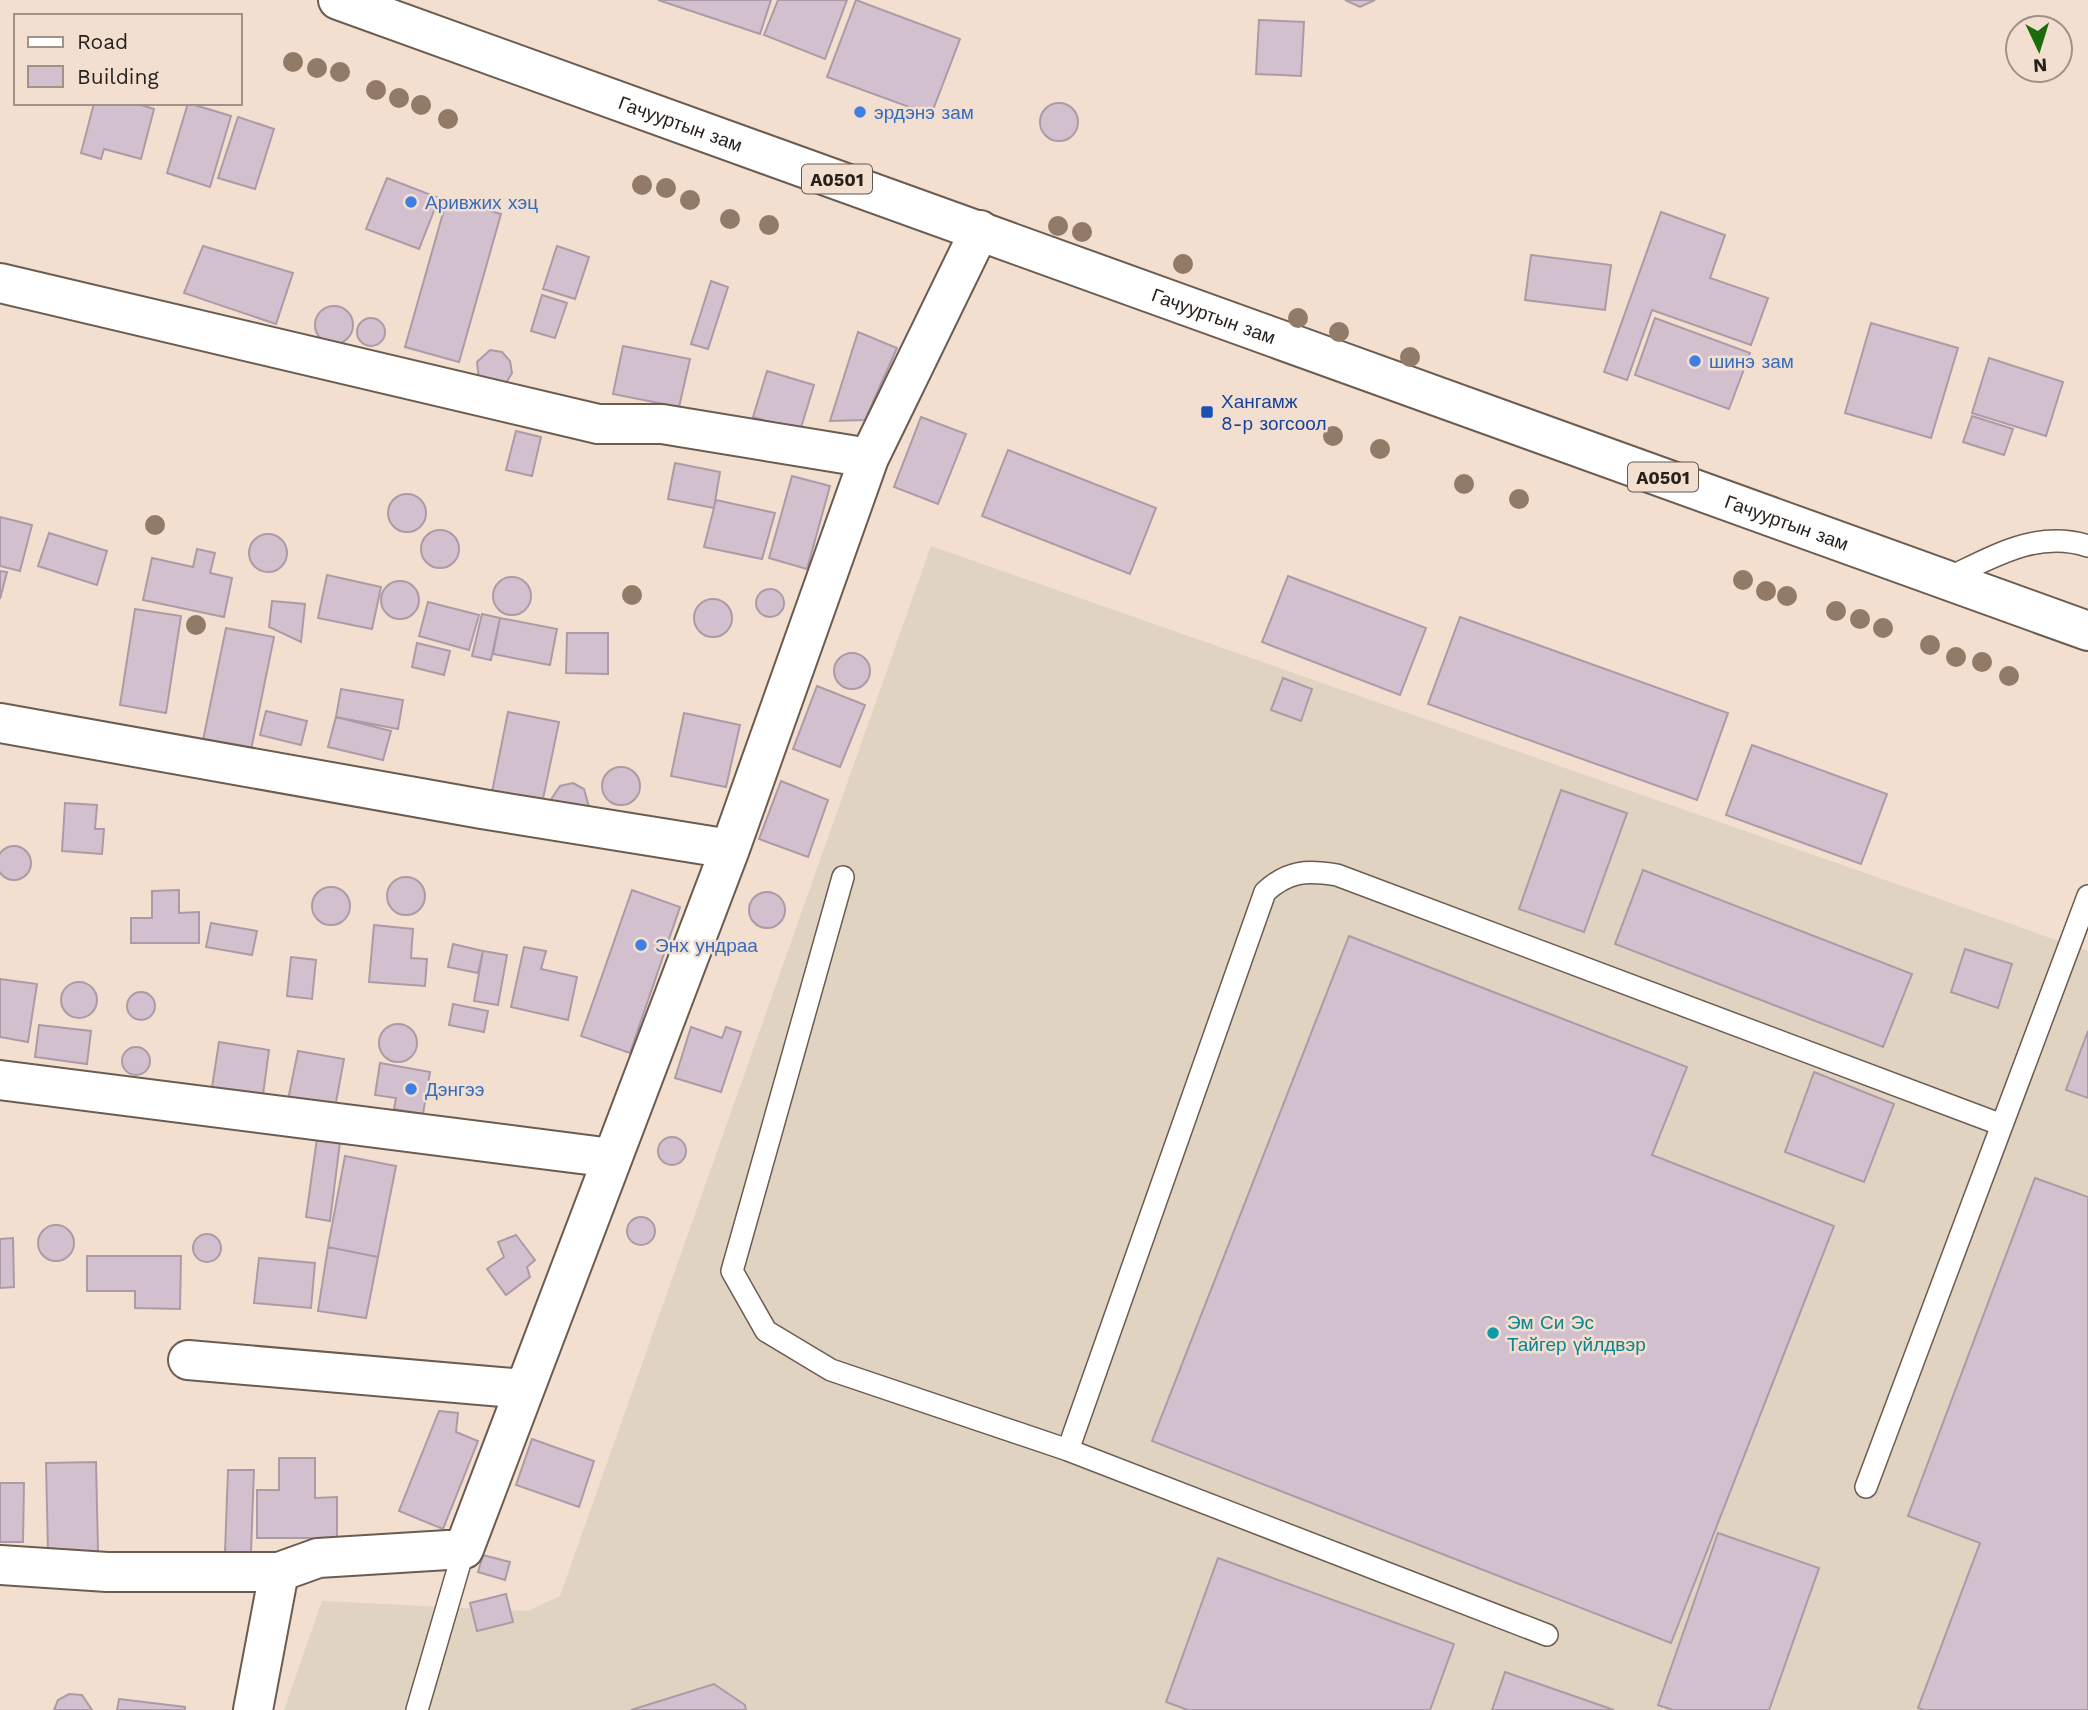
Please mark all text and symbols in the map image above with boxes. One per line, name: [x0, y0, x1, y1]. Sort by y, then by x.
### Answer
legend: [14, 14, 242, 105]
north arrow: [2004, 14, 2074, 84]
text: Road: [77, 29, 128, 54]
text: N: [2032, 53, 2048, 77]
text: Building: [77, 64, 159, 89]
street label: Гачууртын зам: [615, 91, 745, 156]
place label: эрдэнэ зам: [874, 101, 974, 124]
marker: эрдэнэ зам: [852, 104, 868, 120]
road number: A0501: [802, 164, 872, 194]
place label: Аривжих хэц: [425, 191, 538, 214]
marker: Аривжих хэц: [403, 194, 419, 210]
street label: Гачууртын зам: [1149, 283, 1279, 349]
place label: шинэ зам: [1709, 350, 1794, 373]
marker: шинэ зам: [1687, 353, 1703, 369]
place label: Хангамж 8-р зогсоол: [1221, 390, 1327, 435]
marker: Хангамж 8-р зогсоол: [1199, 404, 1215, 420]
road number: A0501: [1628, 462, 1698, 491]
street label: Гачууртын зам: [1722, 490, 1852, 555]
place label: Энх ундраа: [655, 934, 758, 957]
marker: Энх ундраа: [633, 937, 649, 953]
place label: Дэнгээ: [425, 1078, 484, 1101]
marker: Дэнгээ: [403, 1081, 419, 1097]
place label: Эм Си Эс Тайгер үйлдвэр: [1507, 1311, 1646, 1356]
marker: Эм Си Эс Тайгер үйлдвэр: [1485, 1325, 1501, 1341]

